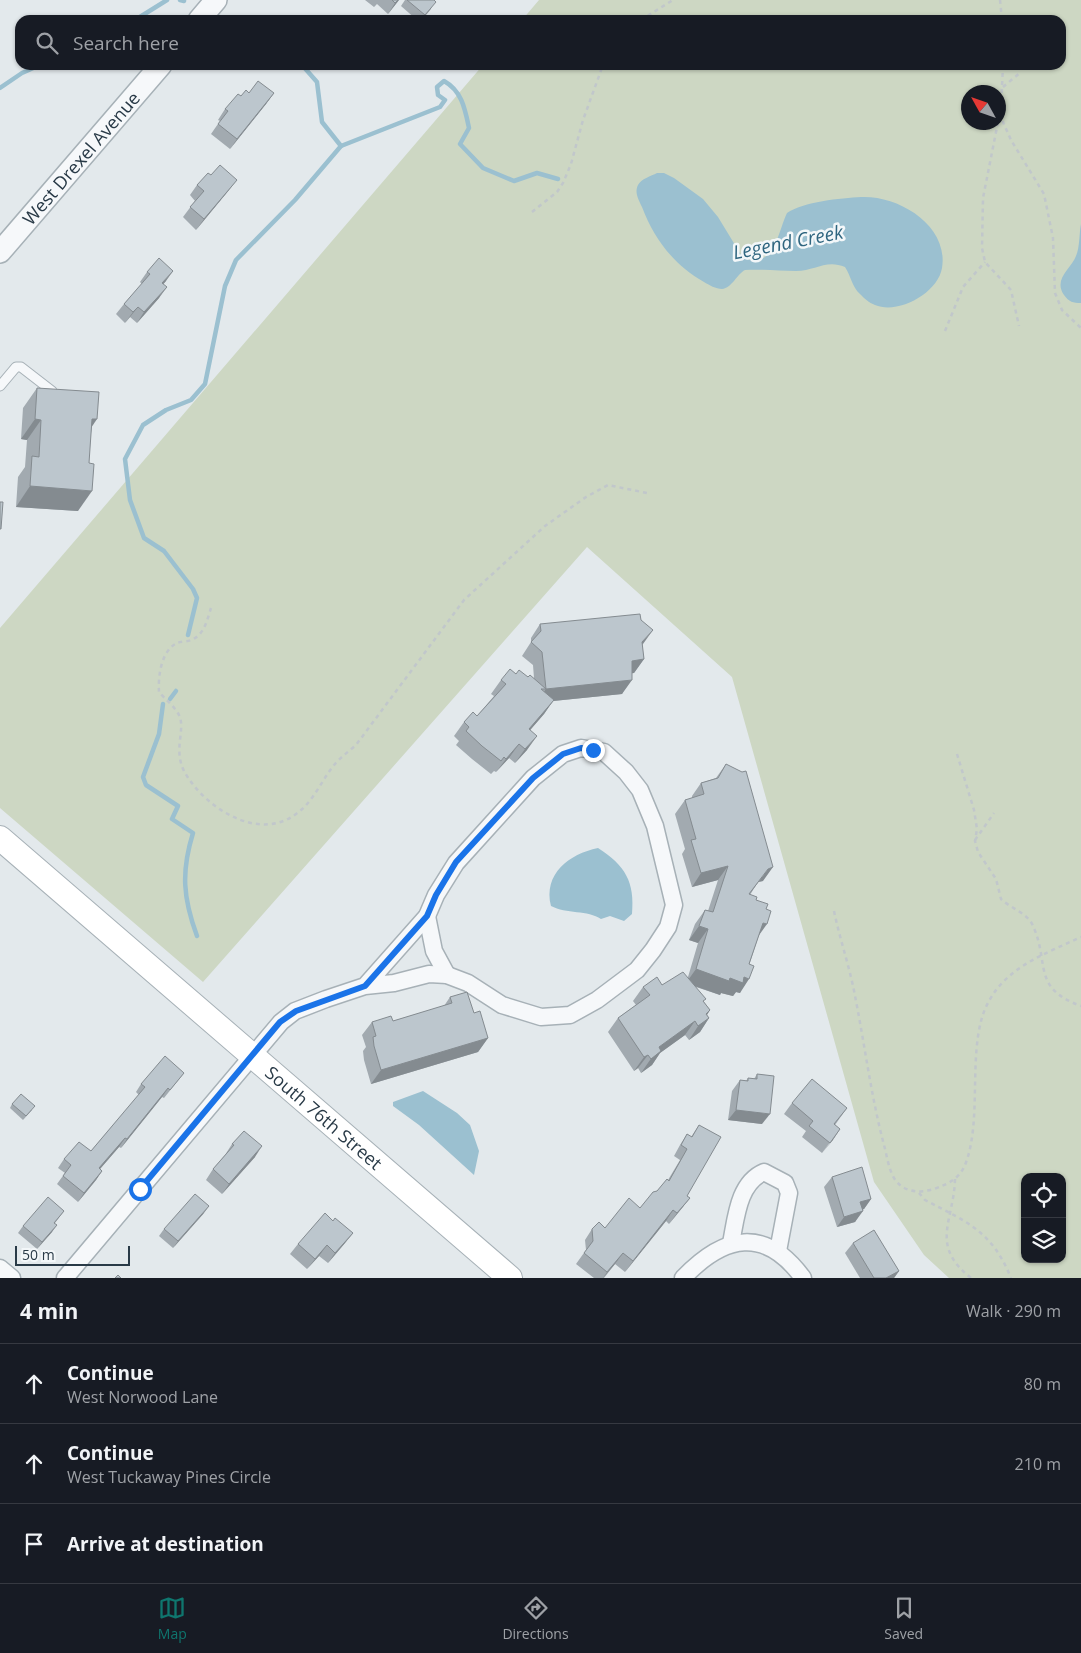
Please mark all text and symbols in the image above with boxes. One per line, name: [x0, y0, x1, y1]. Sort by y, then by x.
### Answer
search box: [15, 15, 1066, 70]
icon: search: [33, 29, 61, 57]
text: Search here: [73, 30, 179, 56]
north arrow: [961, 85, 1006, 130]
street label: West Drexel Avenue: [17, 86, 145, 230]
water label: Legend Creek: [731, 218, 846, 265]
route end: [582, 739, 605, 762]
street label: South 76th Street: [261, 1061, 388, 1175]
map controls: [1021, 1173, 1066, 1263]
button: locate: [1021, 1173, 1066, 1218]
route start: [129, 1178, 152, 1201]
button: layers: [1021, 1218, 1066, 1263]
scale bar: [15, 1243, 130, 1266]
text: 50 m: [22, 1245, 55, 1264]
text: 4 min: [20, 1297, 78, 1325]
text: Walk · 290 m: [966, 1300, 1061, 1322]
text: Continue: [67, 1360, 154, 1386]
icon: ahead: [20, 1370, 48, 1398]
text: 80 m: [1024, 1373, 1061, 1395]
text: West Norwood Lane: [67, 1386, 218, 1408]
text: Continue: [67, 1440, 154, 1466]
icon: ahead: [20, 1450, 48, 1478]
text: 210 m: [1015, 1453, 1061, 1475]
text: West Tuckaway Pines Circle: [67, 1466, 271, 1488]
icon: arrive: [20, 1530, 48, 1558]
text: Arrive at destination: [67, 1531, 264, 1557]
tab: Map: [158, 1594, 187, 1643]
tab: Directions: [502, 1594, 569, 1643]
tab: Saved: [884, 1594, 923, 1643]

